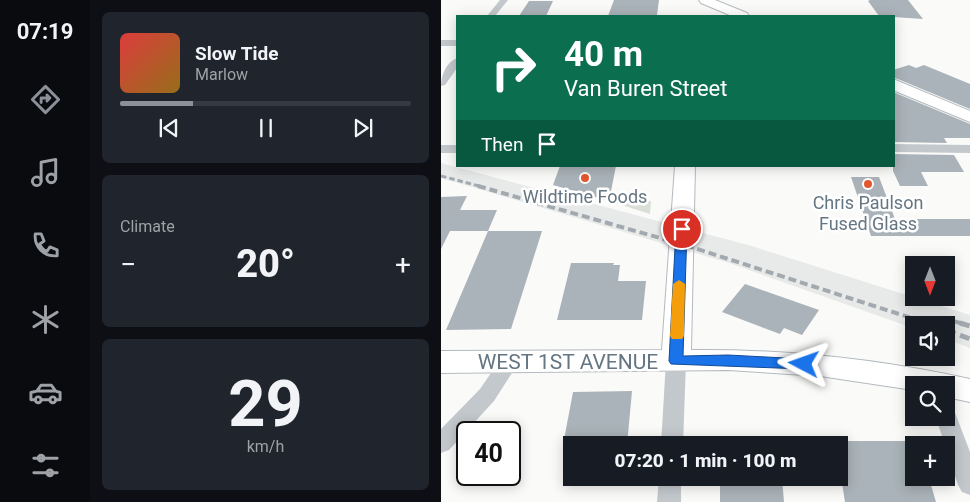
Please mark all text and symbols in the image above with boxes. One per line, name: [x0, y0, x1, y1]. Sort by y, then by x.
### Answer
text: 07:19: [17, 19, 73, 44]
text: 40 m: [564, 34, 643, 75]
icon: right: [481, 35, 546, 100]
text: Slow Tide: [195, 42, 278, 65]
text: Marlow: [195, 65, 248, 84]
text: Van Buren Street: [564, 76, 728, 101]
icon: directions: [28, 82, 63, 117]
icon: previous: [155, 114, 183, 142]
icon: pause: [252, 114, 280, 142]
icon: next: [349, 114, 377, 142]
icon: arrive: [533, 130, 561, 158]
text: Then: [481, 133, 523, 156]
icon: music: [28, 155, 63, 190]
marker: Wildtime Foods: [579, 172, 591, 184]
marker: Chris Paulson Fused Glass: [862, 178, 874, 190]
place label: Wildtime Foods: [523, 186, 647, 207]
place label: Chris Paulson Fused Glass: [813, 192, 923, 234]
pin: [661, 208, 703, 250]
icon: arrive: [668, 215, 696, 243]
text: Climate: [120, 217, 175, 236]
icon: phone: [28, 228, 63, 263]
text: 20°: [236, 242, 295, 286]
text: −: [120, 248, 136, 281]
text: +: [395, 248, 411, 281]
north arrow: [905, 256, 955, 306]
map controls: [905, 256, 955, 486]
icon: climate: [28, 302, 63, 337]
button: sound: [905, 316, 955, 366]
position arrow: [777, 337, 829, 389]
street label: WEST 1ST AVENUE: [478, 350, 658, 374]
text: 29: [228, 366, 303, 442]
icon: car: [28, 375, 63, 410]
button: search: [905, 376, 955, 426]
speed limit sign: 40: [456, 421, 521, 486]
button: +: [905, 436, 955, 486]
text: km/h: [247, 437, 284, 456]
icon: filters: [28, 448, 63, 483]
text: 07:20 · 1 min · 100 m: [614, 449, 797, 472]

